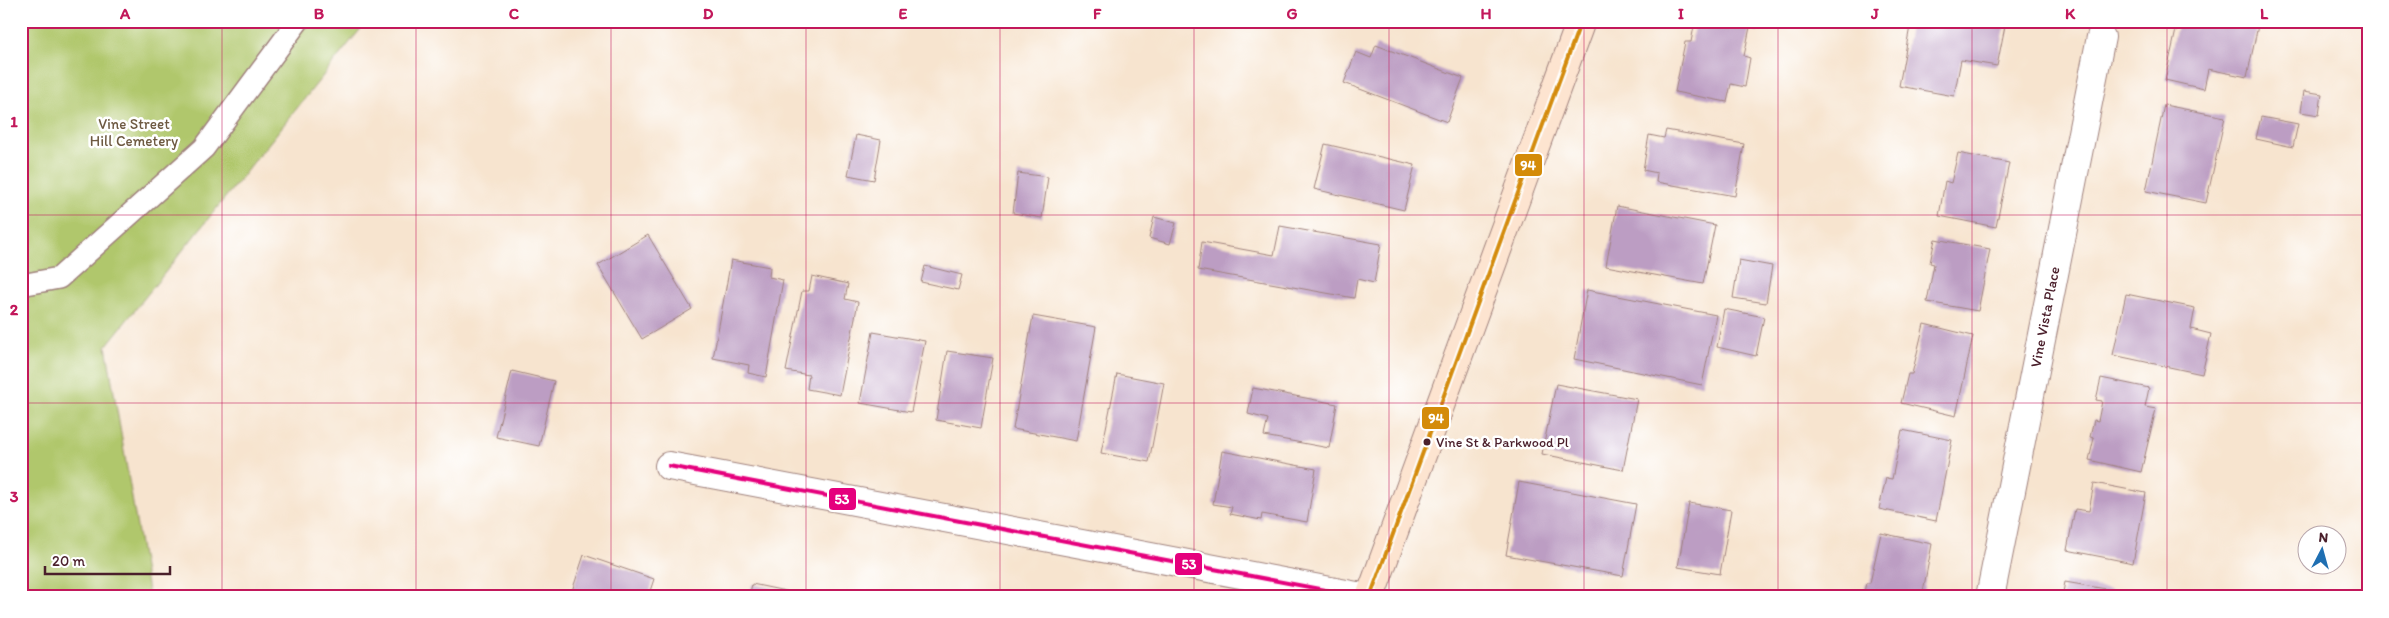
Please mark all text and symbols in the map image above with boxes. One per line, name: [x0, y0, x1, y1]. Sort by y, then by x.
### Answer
text: A: [119, 4, 131, 23]
text: B: [314, 4, 325, 23]
text: C: [509, 4, 520, 23]
text: D: [703, 4, 714, 23]
text: E: [899, 4, 908, 23]
text: F: [1093, 4, 1102, 23]
text: G: [1286, 4, 1298, 23]
text: H: [1480, 4, 1492, 23]
text: I: [1678, 4, 1684, 23]
text: J: [1870, 4, 1879, 23]
text: K: [2065, 4, 2076, 23]
text: L: [2260, 4, 2269, 23]
text: 1: [10, 112, 18, 131]
park label: Vine Street Hill Cemetery: [90, 115, 178, 150]
line badge: 94: [1514, 153, 1543, 177]
text: 94: [1520, 157, 1536, 174]
street label: Vine Vista Place: [2026, 265, 2064, 369]
text: 2: [10, 300, 19, 319]
line badge: 94: [1421, 406, 1450, 430]
text: 94: [1428, 410, 1444, 427]
place label: Vine St & Parkwood Pl: [1436, 434, 1569, 451]
marker: Vine St & Parkwood Pl: [1422, 437, 1432, 447]
text: 3: [10, 487, 19, 506]
line badge: 53: [828, 487, 857, 511]
text: 53: [835, 491, 850, 508]
north arrow: [2296, 526, 2346, 576]
text: N: [2318, 529, 2329, 547]
scale bar: [45, 543, 170, 575]
text: 20 m: [52, 552, 86, 570]
line badge: 53: [1174, 552, 1203, 576]
text: 53: [1182, 556, 1197, 573]

